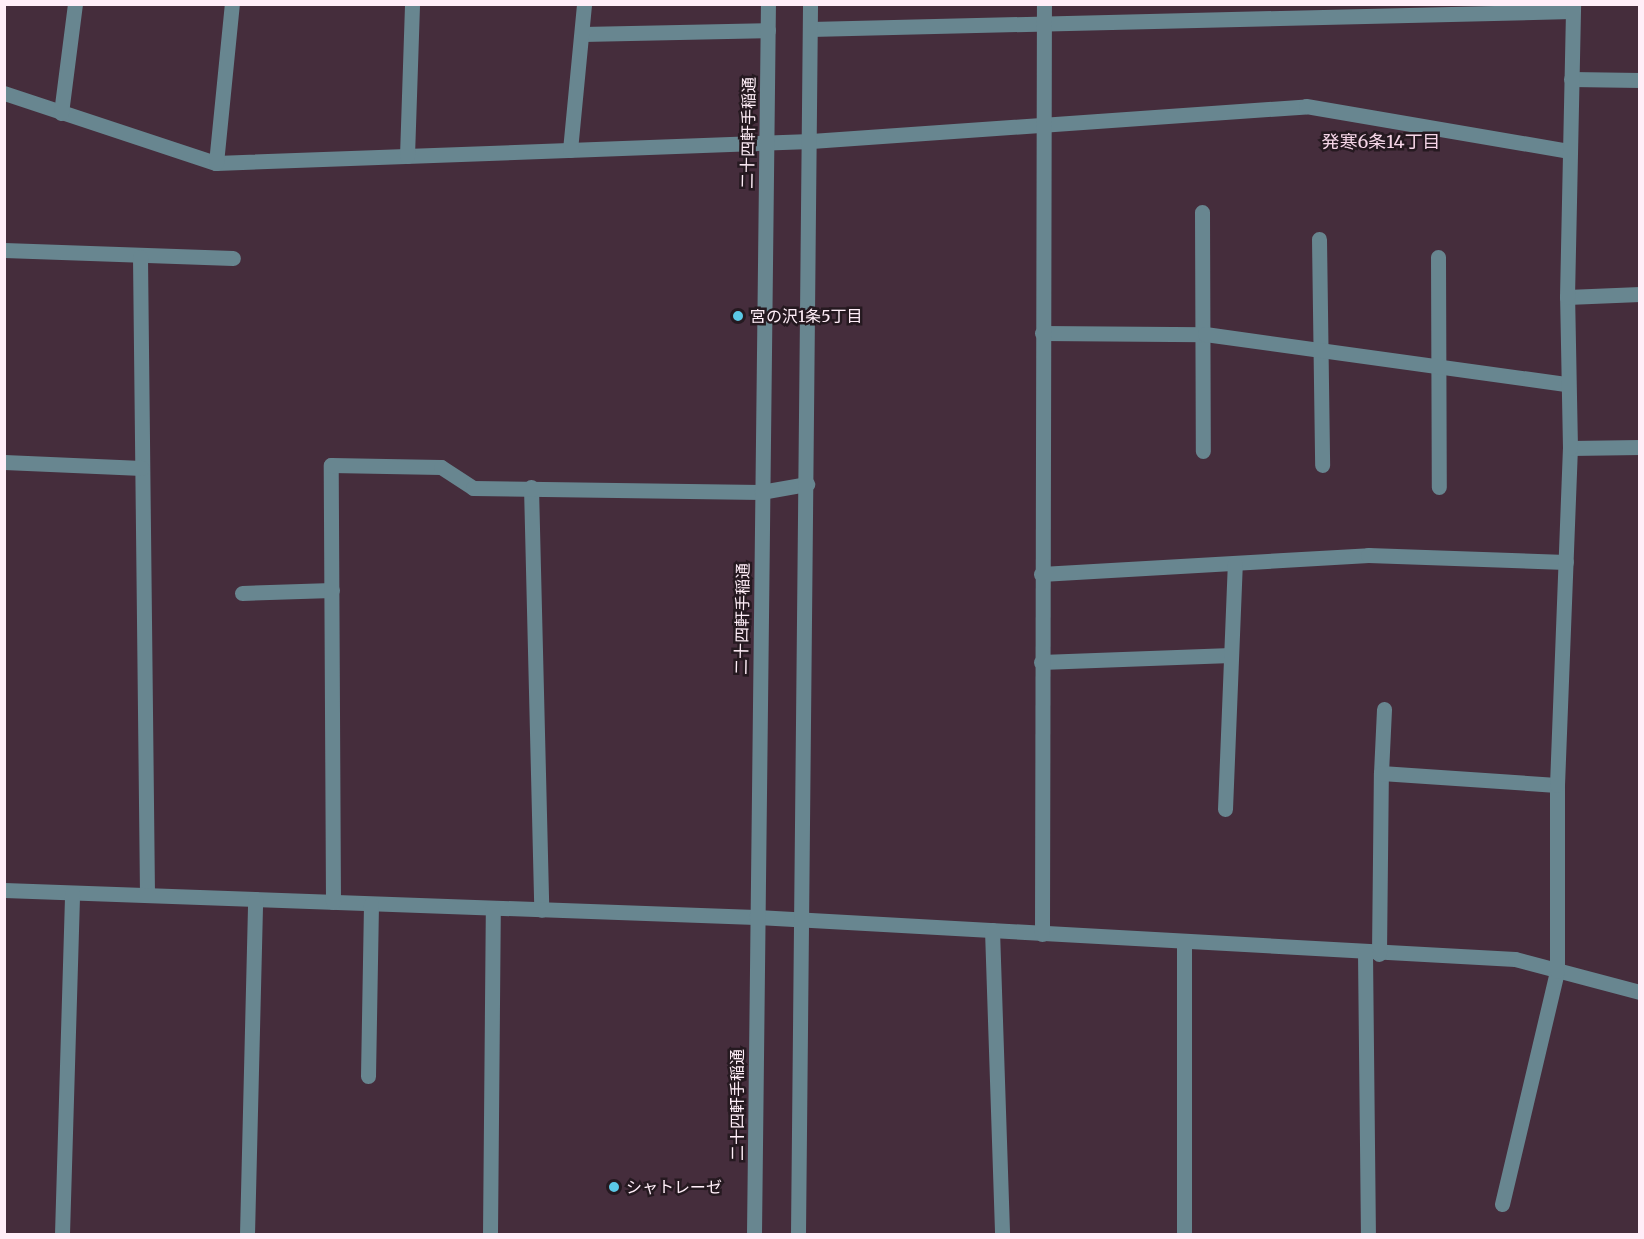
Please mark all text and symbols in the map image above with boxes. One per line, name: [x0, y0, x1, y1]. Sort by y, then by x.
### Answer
street label: 二十四軒手稲通: [737, 77, 759, 189]
district label: 発寒6条14丁目: [1321, 131, 1441, 153]
place label: 宮の沢1条5丁目: [750, 306, 863, 326]
marker: 宮の沢1条5丁目: [731, 309, 745, 323]
street label: 二十四軒手稲通: [731, 563, 753, 675]
street label: 二十四軒手稲通: [727, 1049, 747, 1161]
place label: シャトレーゼ: [626, 1177, 722, 1197]
marker: シャトレーゼ: [607, 1180, 621, 1194]

